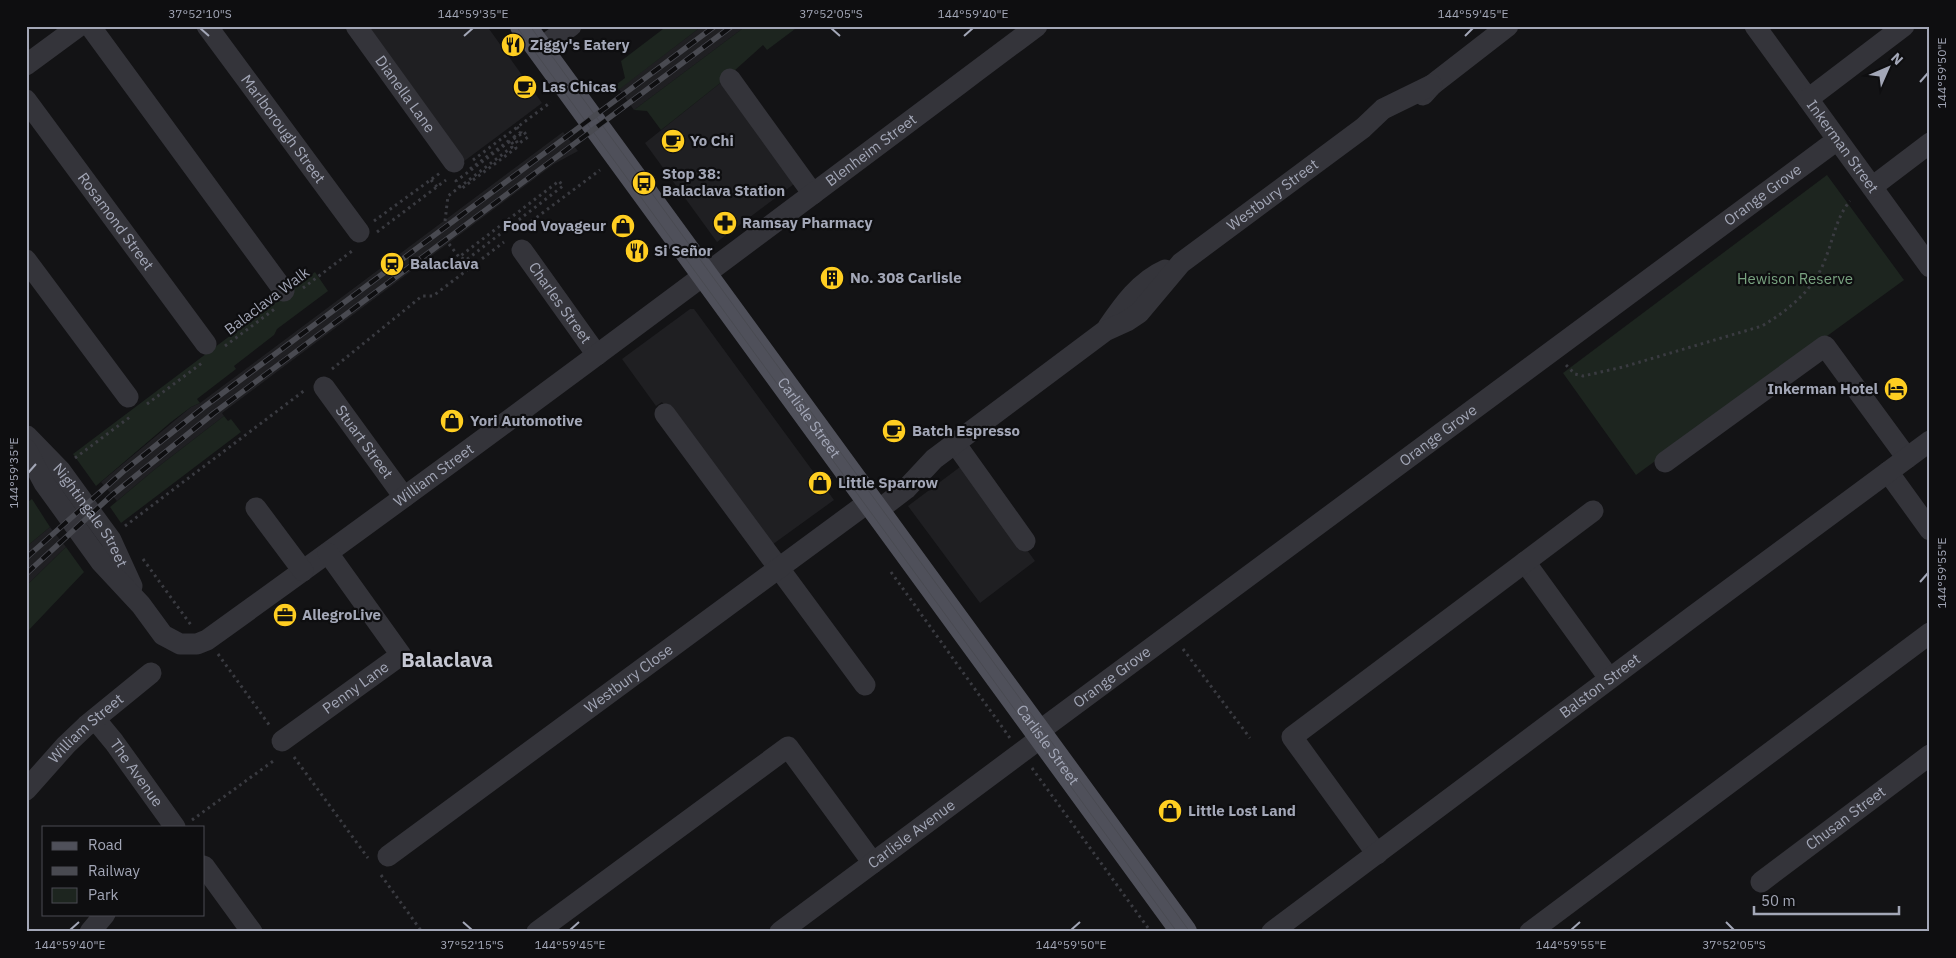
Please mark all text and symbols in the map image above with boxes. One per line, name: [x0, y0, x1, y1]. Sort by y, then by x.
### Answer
text: 37°52'10"S: [168, 6, 232, 21]
text: 144°59'35"E: [438, 6, 508, 21]
text: 37°52'05"S: [799, 6, 863, 21]
text: 144°59'40"E: [938, 6, 1008, 21]
text: 144°59'45"E: [1438, 6, 1508, 21]
restaurant icon: Ziggy's Eatery: [500, 32, 526, 58]
place label: Ziggy's Eatery: [530, 35, 629, 54]
text: 144°59'50"E: [1934, 38, 1949, 108]
north arrow: [1864, 42, 1914, 92]
text: N: [1887, 49, 1907, 69]
street label: Dianella Lane: [371, 52, 440, 136]
street label: Marlborough Street: [237, 71, 330, 187]
cafe icon: Las Chicas: [512, 74, 538, 100]
place label: Las Chicas: [542, 77, 617, 96]
street label: Inkerman Street: [1803, 96, 1883, 197]
street label: Blenheim Street: [822, 110, 920, 190]
cafe icon: Yo Chi: [660, 128, 686, 154]
place label: Yo Chi: [690, 131, 734, 150]
street label: Westbury Street: [1223, 155, 1322, 235]
street label: Orange Grove: [1720, 160, 1805, 230]
place label: Stop 38: Balaclava Station: [662, 164, 785, 200]
street label: Rosamond Street: [74, 169, 158, 274]
bus stop icon: Stop 38: Balaclava Station: [631, 170, 657, 196]
pharmacy icon: Ramsay Pharmacy: [712, 210, 738, 236]
shop icon: Food Voyageur: [610, 213, 636, 239]
place label: Ramsay Pharmacy: [742, 213, 873, 232]
place label: Food Voyageur: [503, 216, 606, 235]
restaurant icon: Si Señor: [624, 238, 650, 264]
place label: Si Señor: [654, 241, 712, 260]
station icon: Balaclava: [379, 251, 405, 277]
place label: Balaclava: [410, 254, 479, 273]
street label: Charles Street: [525, 258, 596, 347]
street label: Balaclava Walk: [220, 262, 313, 339]
building icon: No. 308 Carlisle: [819, 265, 845, 291]
place label: No. 308 Carlisle: [850, 268, 962, 287]
park label: Hewison Reserve: [1737, 269, 1853, 288]
street label: Carlisle Street: [774, 373, 845, 462]
hotel icon: Inkerman Hotel: [1883, 376, 1909, 402]
place label: Inkerman Hotel: [1768, 379, 1878, 398]
street label: Orange Grove: [1395, 400, 1480, 470]
street label: Stuart Street: [331, 401, 397, 482]
shop icon: Yori Automotive: [439, 408, 465, 434]
place label: Yori Automotive: [470, 411, 583, 430]
cafe icon: Batch Espresso: [881, 418, 907, 444]
place label: Batch Espresso: [912, 421, 1020, 440]
text: 144°59'35"E: [6, 438, 21, 508]
street label: William Street: [390, 439, 477, 511]
street label: Nightingale Street: [49, 459, 132, 570]
shop icon: Little Sparrow: [807, 470, 833, 496]
place label: Little Sparrow: [838, 473, 939, 492]
text: 144°59'55"E: [1934, 538, 1949, 608]
office icon: AllegroLive: [272, 602, 298, 628]
place label: AllegroLive: [302, 605, 381, 624]
street label: Westbury Close: [580, 639, 676, 717]
street label: Orange Grove: [1069, 642, 1154, 712]
district label: Balaclava: [401, 646, 493, 673]
street label: Balston Street: [1556, 649, 1644, 722]
street label: Penny Lane: [319, 657, 392, 718]
street label: William Street: [44, 689, 127, 767]
street label: Carlisle Street: [1012, 701, 1084, 789]
street label: The Avenue: [106, 735, 167, 810]
street label: Chusan Street: [1802, 782, 1889, 854]
street label: Carlisle Avenue: [864, 795, 959, 872]
shop icon: Little Lost Land: [1157, 798, 1183, 824]
place label: Little Lost Land: [1188, 801, 1296, 820]
legend: [42, 826, 205, 916]
text: Road: [88, 835, 123, 854]
text: Railway: [88, 861, 141, 880]
scale bar: [1754, 883, 1898, 915]
text: Park: [88, 885, 118, 904]
text: 50 m: [1761, 891, 1796, 910]
text: 144°59'40"E: [35, 937, 105, 952]
text: 37°52'15"S: [440, 937, 504, 952]
text: 144°59'45"E: [535, 937, 605, 952]
text: 144°59'50"E: [1036, 937, 1106, 952]
text: 144°59'55"E: [1536, 937, 1606, 952]
text: 37°52'05"S: [1702, 937, 1766, 952]

